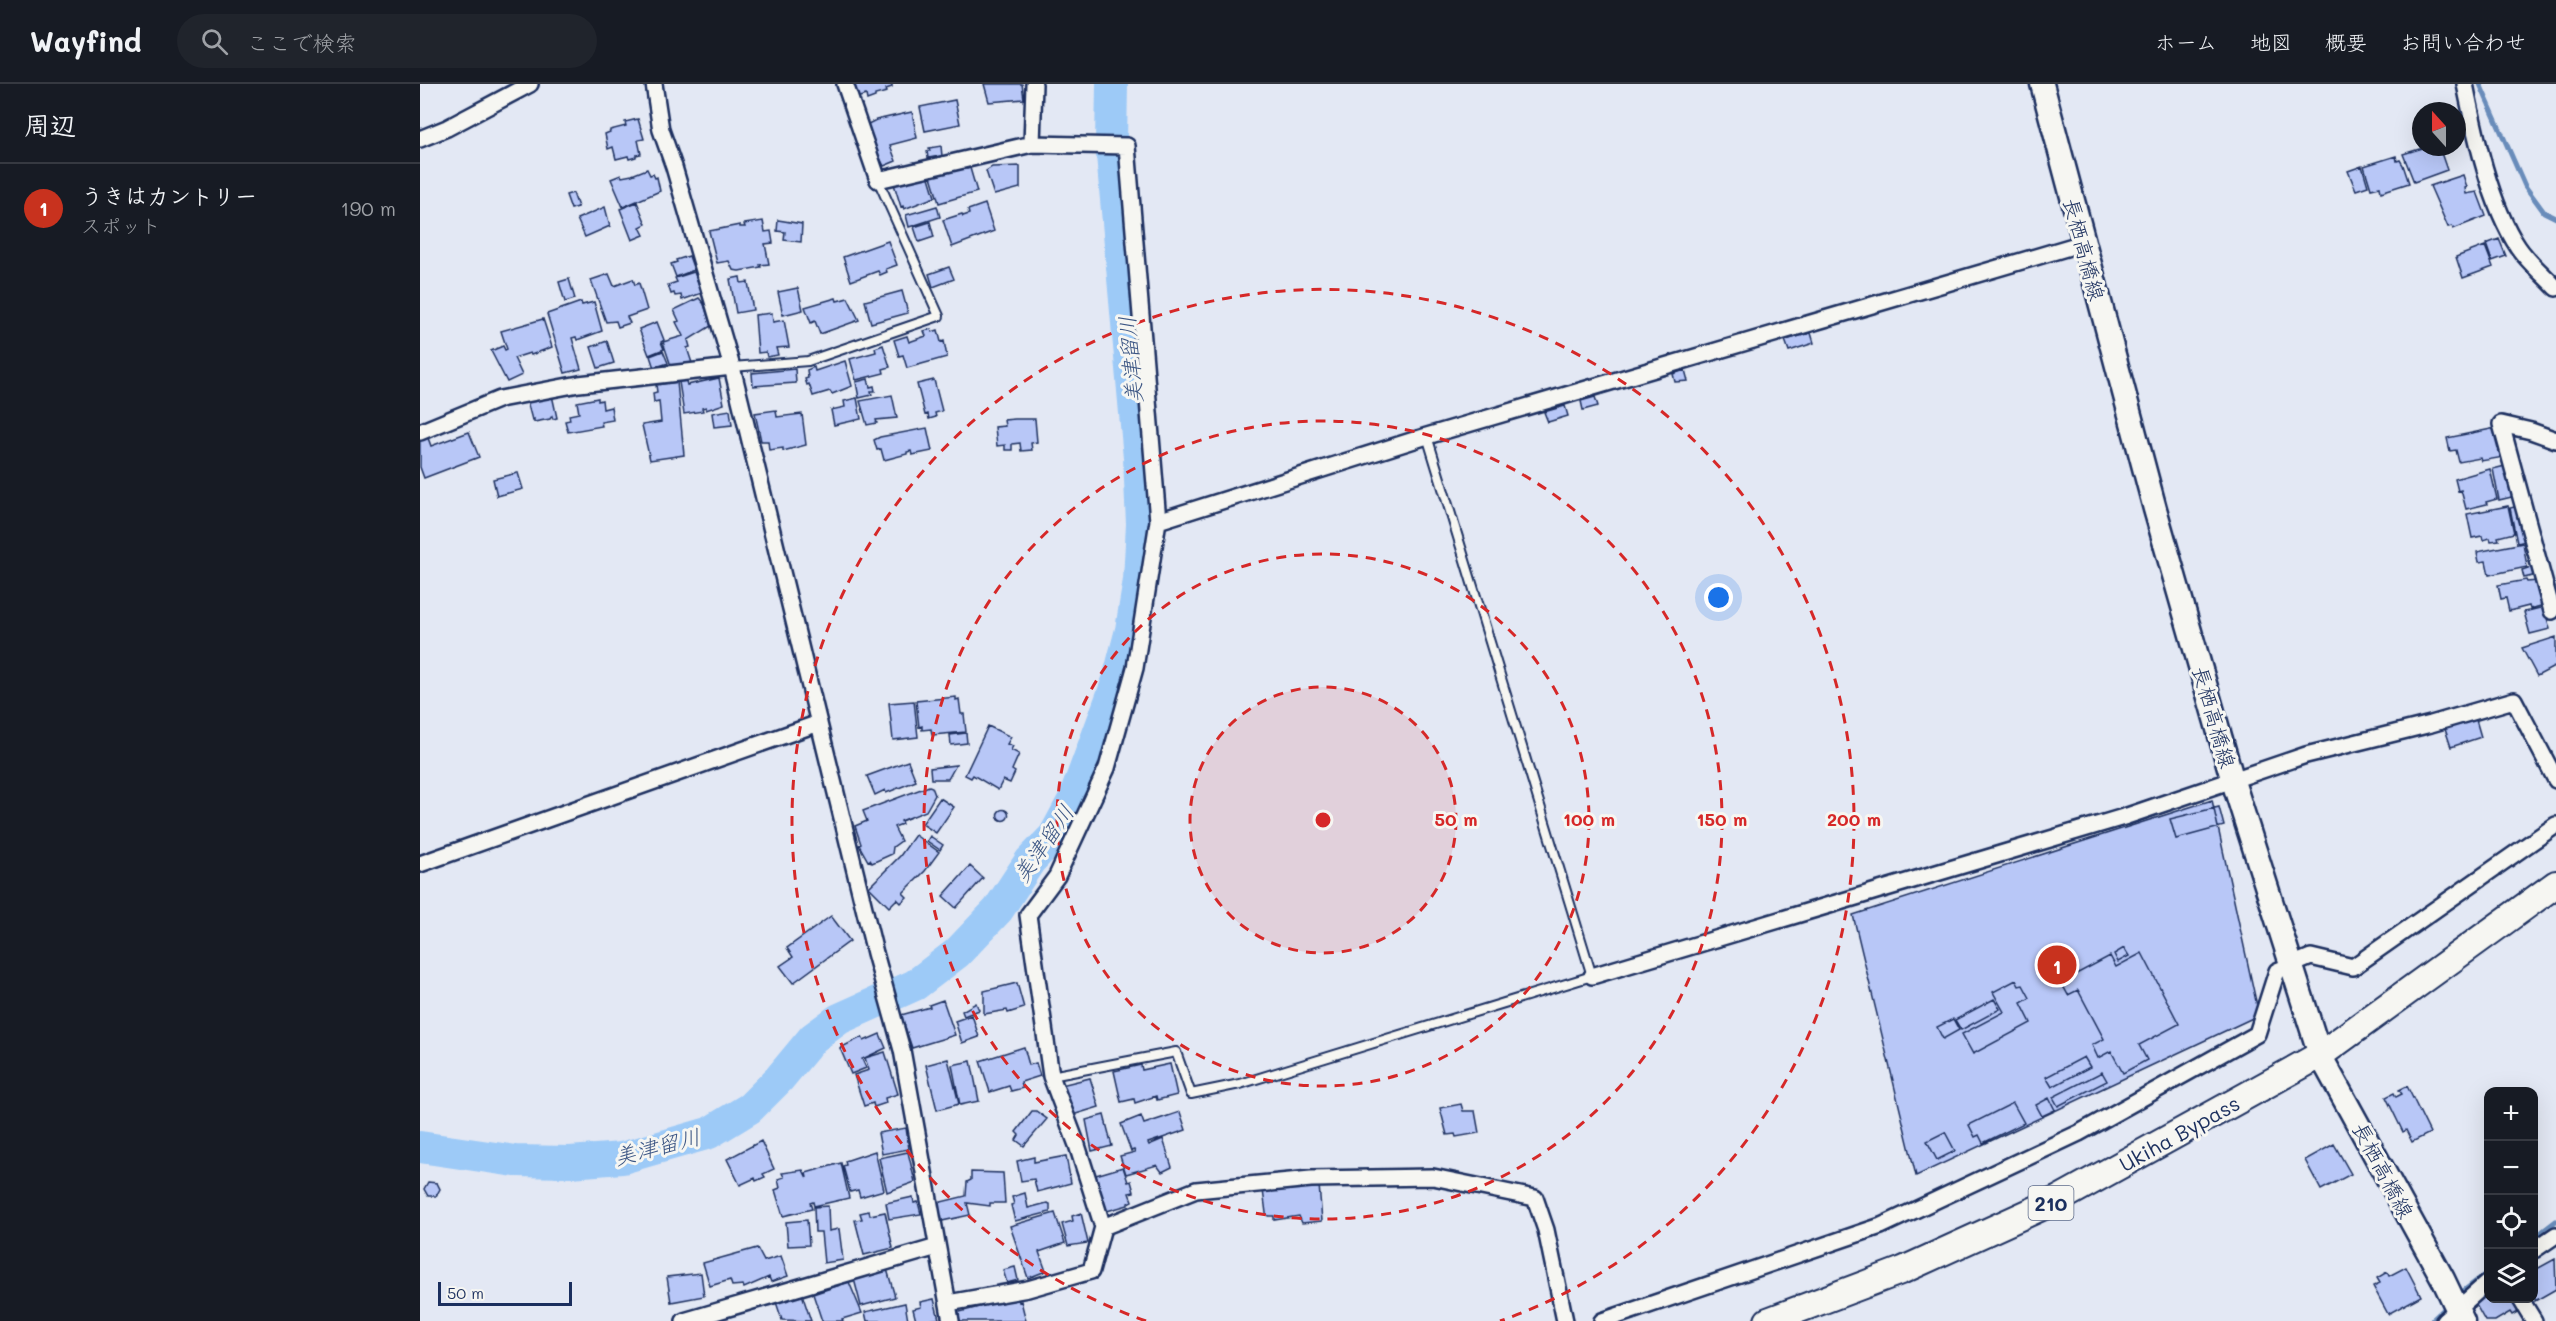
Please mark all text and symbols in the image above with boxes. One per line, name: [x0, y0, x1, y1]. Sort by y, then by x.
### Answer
search box: [177, 14, 597, 68]
text: Wayfind: [30, 23, 141, 59]
icon: search: [198, 25, 231, 58]
text: ここで検索: [246, 28, 356, 57]
text: ホーム: [2155, 28, 2217, 55]
text: 地図: [2250, 28, 2292, 55]
text: 概要: [2325, 28, 2367, 55]
text: お問い合わせ: [2400, 28, 2526, 55]
north arrow: [2412, 102, 2466, 156]
text: 周辺: [24, 108, 76, 142]
text: うきはカントリー: [81, 181, 257, 210]
text: 1: [39, 195, 48, 221]
text: 190 m: [341, 195, 396, 221]
street label: 長栖高橋線: [2058, 195, 2112, 303]
text: スポット: [81, 212, 161, 238]
water label: 美津留川: [1112, 315, 1148, 405]
your location: [1704, 583, 1733, 612]
street label: 長栖高橋線: [2188, 663, 2242, 771]
water label: 美津留川: [1006, 799, 1080, 887]
text: 50 m: [1435, 807, 1477, 831]
text: 100 m: [1563, 807, 1615, 831]
text: 150 m: [1697, 807, 1747, 831]
text: 200 m: [1827, 807, 1881, 831]
centre of rings: [1313, 810, 1333, 830]
pin: 1: [2038, 942, 2076, 988]
map controls: [2484, 1087, 2538, 1303]
button: +: [2484, 1087, 2538, 1141]
street label: Ukiha Bypass: [2114, 1089, 2244, 1177]
street label: 長栖高橋線: [2347, 1117, 2421, 1223]
water label: 美津留川: [611, 1121, 703, 1171]
button: −: [2484, 1141, 2538, 1195]
road number: 210: [2028, 1186, 2074, 1220]
button: locate: [2484, 1195, 2538, 1249]
button: layers: [2484, 1249, 2538, 1303]
scale bar: [438, 1279, 572, 1306]
text: 50 m: [447, 1282, 484, 1303]

